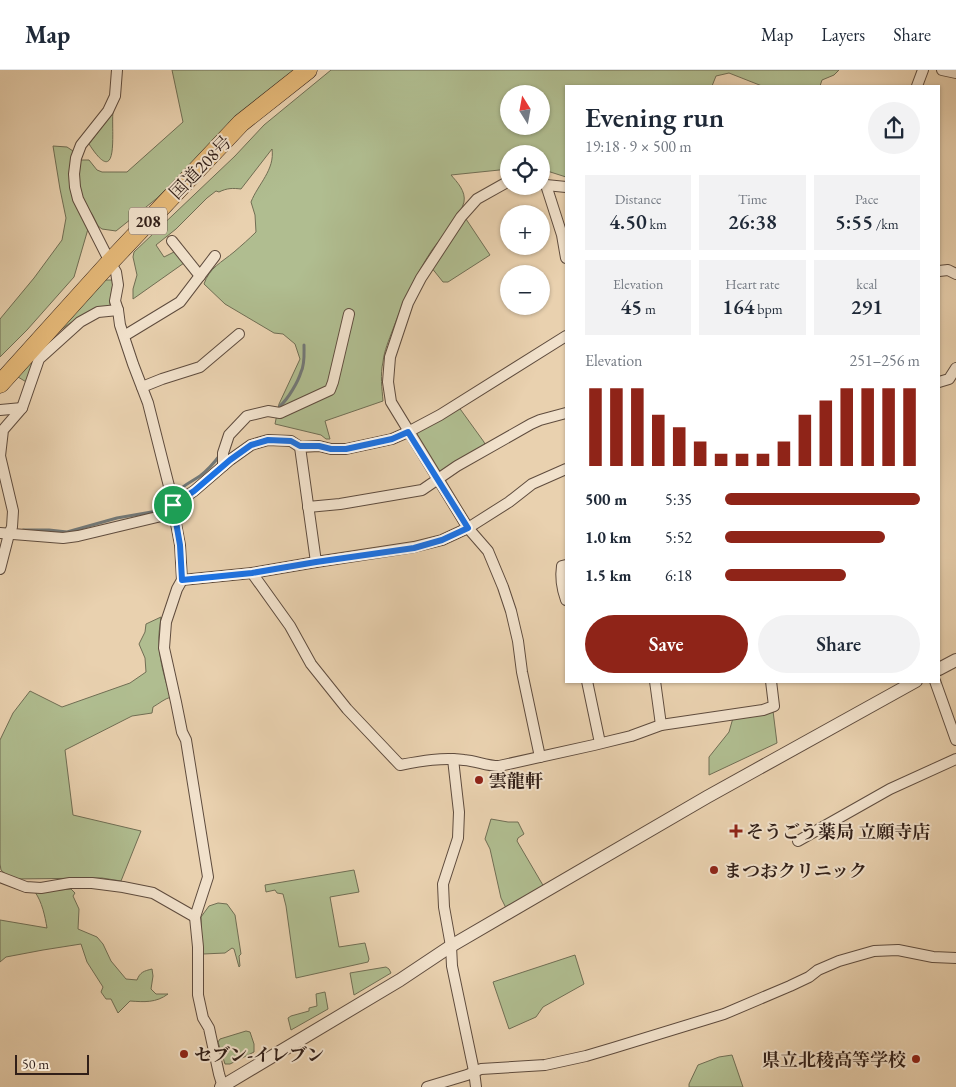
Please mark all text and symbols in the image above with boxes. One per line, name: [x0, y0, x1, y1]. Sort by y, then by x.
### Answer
text: Map: [25, 19, 70, 50]
text: Map: [761, 23, 793, 46]
text: Layers: [821, 23, 865, 46]
text: Share: [893, 23, 931, 46]
north arrow: [500, 85, 550, 135]
map controls: [500, 85, 550, 315]
text: Evening run: [585, 99, 724, 135]
button: share: [868, 102, 920, 154]
street label: 国道208号: [164, 130, 236, 204]
text: 19:18 · 9 × 500 m: [585, 136, 692, 157]
button: locate: [500, 145, 550, 195]
text: Distance: [615, 190, 662, 208]
text: Time: [738, 190, 767, 208]
text: Pace: [855, 190, 879, 208]
button: +: [500, 205, 550, 255]
road number: 208: [129, 208, 167, 234]
text: 4.50: [609, 208, 647, 235]
text: 26:38: [728, 208, 777, 235]
text: 5:55: [835, 208, 873, 235]
text: km: [647, 215, 667, 233]
text: /km: [873, 215, 899, 233]
button: −: [500, 265, 550, 315]
text: Elevation: [613, 275, 663, 293]
text: Heart rate: [725, 275, 780, 293]
text: kcal: [856, 275, 877, 293]
text: 45: [621, 293, 642, 320]
text: 164: [722, 293, 755, 320]
text: 291: [851, 293, 883, 320]
text: m: [642, 300, 656, 318]
text: bpm: [755, 300, 783, 318]
text: Elevation: [585, 350, 643, 371]
text: 251–256 m: [849, 350, 920, 371]
pin: [152, 484, 194, 526]
text: 500 m: [585, 489, 627, 510]
text: 5:35: [665, 489, 692, 510]
icon: arrive: [159, 491, 187, 519]
text: 1.0 km: [585, 527, 631, 548]
text: 5:52: [665, 527, 692, 548]
text: 1.5 km: [585, 565, 631, 586]
text: 6:18: [665, 565, 692, 586]
button: Save: [585, 615, 748, 673]
button: Share: [758, 615, 920, 673]
place label: 雲龍軒: [489, 769, 543, 792]
marker: 雲龍軒: [473, 774, 485, 786]
place label: そうごう薬局 立願寺店: [746, 820, 930, 843]
marker: そうごう薬局 立願寺店: [730, 825, 742, 837]
place label: まつおクリニック: [724, 859, 867, 882]
marker: まつおクリニック: [708, 864, 720, 876]
place label: セブン-イレブン: [194, 1043, 324, 1066]
marker: セブン-イレブン: [178, 1048, 190, 1060]
place label: 県立北稜高等学校: [762, 1048, 906, 1071]
scale bar: [15, 1052, 89, 1075]
marker: 県立北稜高等学校: [910, 1053, 922, 1065]
text: 50 m: [22, 1055, 49, 1073]

